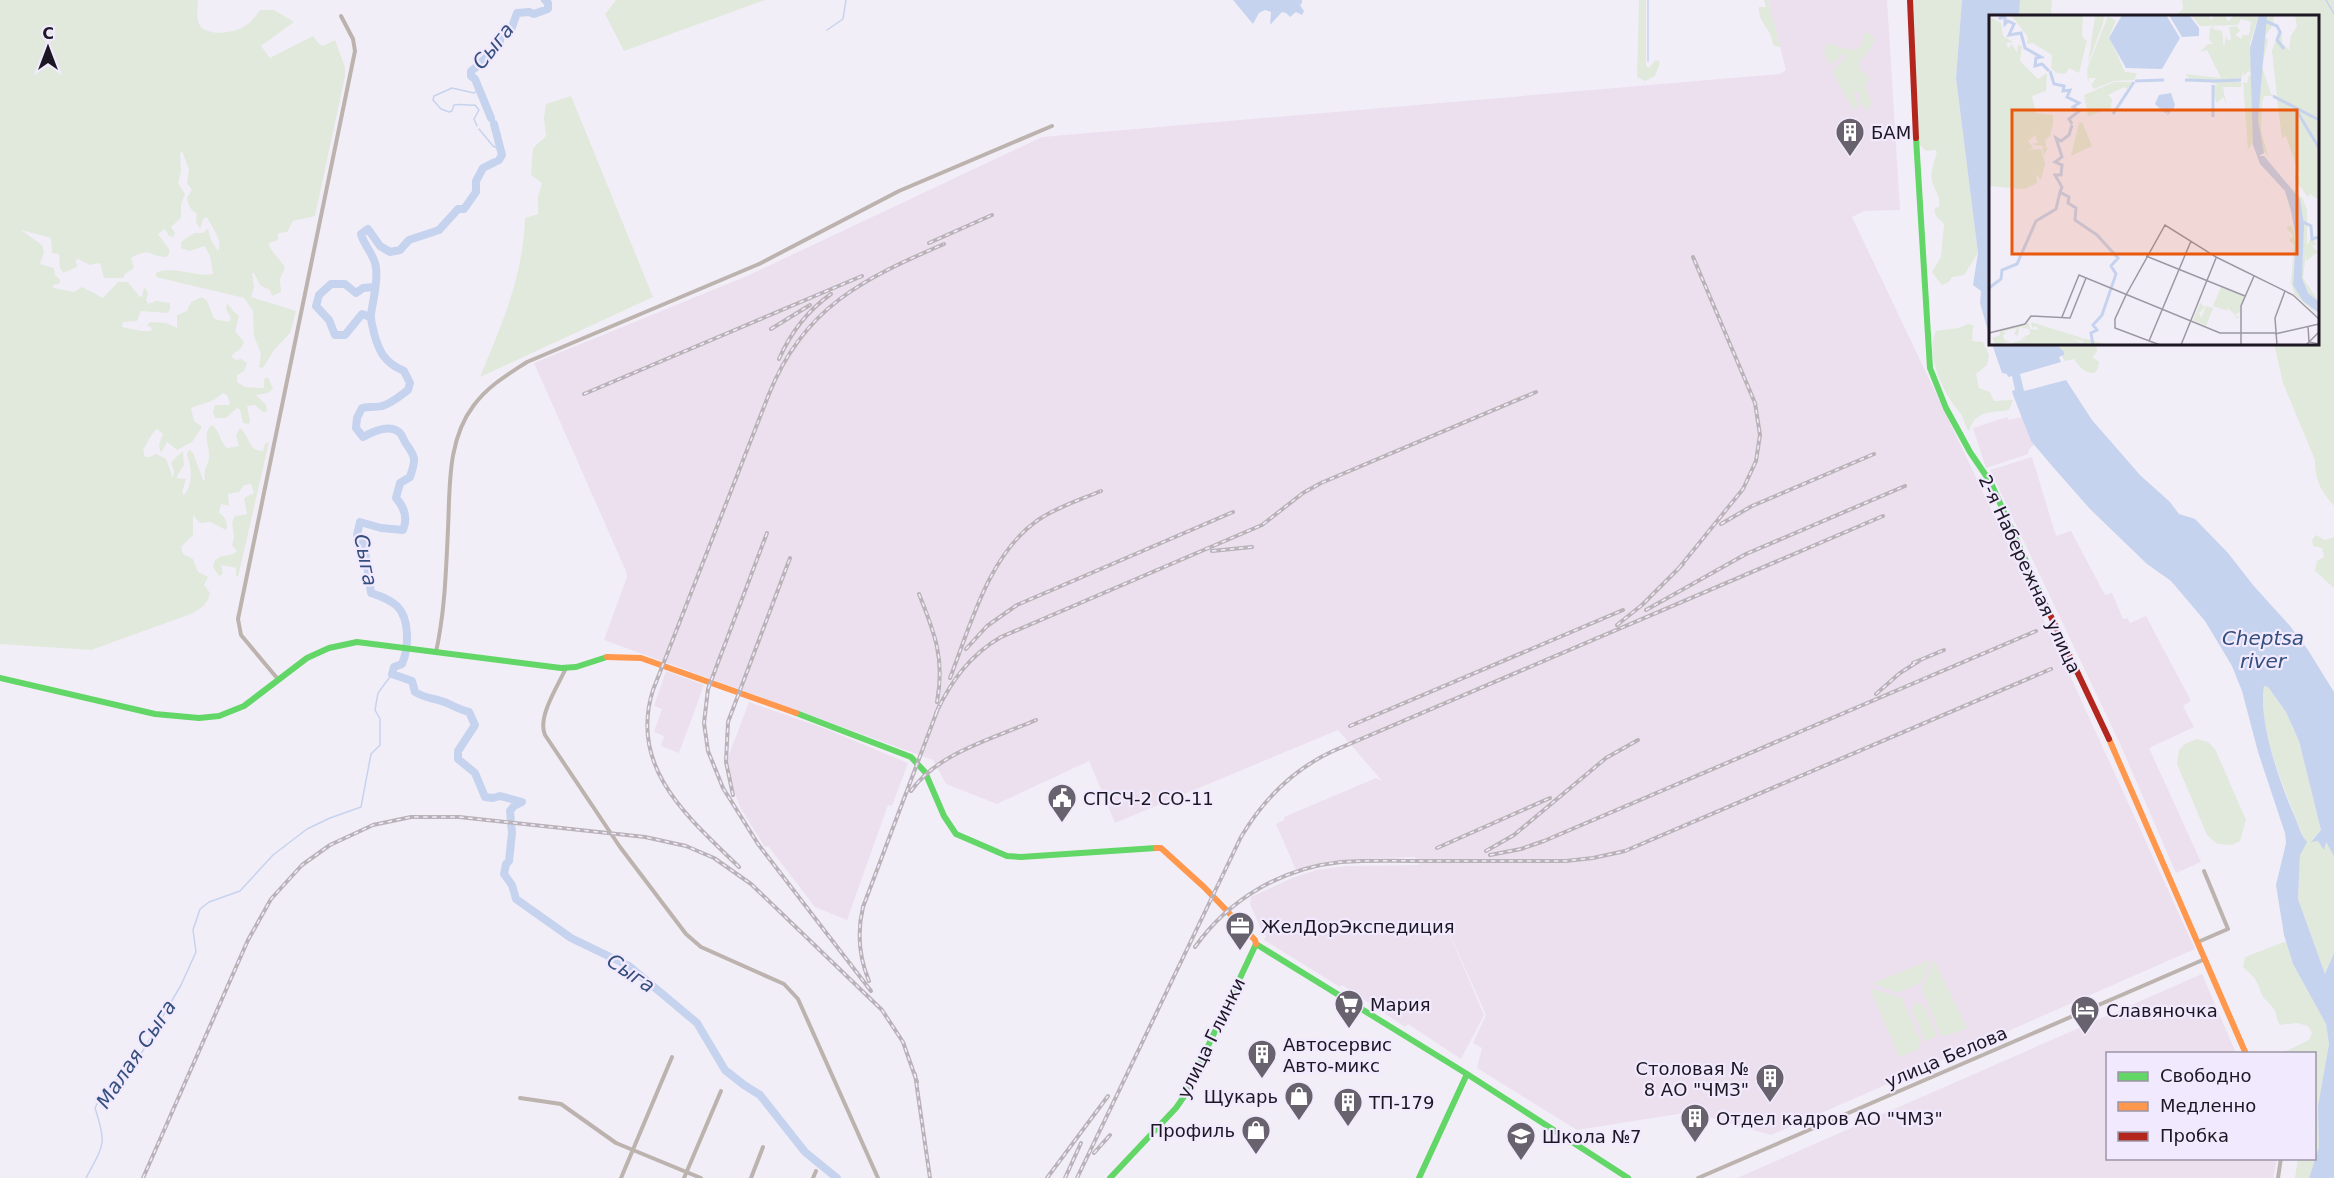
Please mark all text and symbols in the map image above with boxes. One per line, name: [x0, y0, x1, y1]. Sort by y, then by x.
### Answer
inset map: [1989, 15, 2319, 345]
north arrow: [18, 18, 78, 78]
water label: Сыга: [467, 18, 519, 74]
text: С: [42, 24, 54, 43]
building icon: БАМ: [1834, 116, 1866, 158]
place label: БАМ: [1871, 122, 1911, 143]
street label: 2-я Набережная улица: [1975, 471, 2085, 677]
water label: Сыга: [349, 532, 383, 588]
water label: Cheptsa river: [2222, 626, 2304, 673]
public building icon: СПСЧ-2 СО-11: [1046, 782, 1078, 824]
place label: СПСЧ-2 СО-11: [1083, 788, 1214, 809]
office icon: ЖелДорЭкспедиция: [1224, 910, 1256, 952]
place label: ЖелДорЭкспедиция: [1261, 916, 1455, 937]
water label: Сыга: [603, 948, 659, 998]
street label: улица Глинки: [1173, 974, 1249, 1102]
supermarket icon: Мария: [1333, 988, 1365, 1030]
place label: Мария: [1370, 994, 1431, 1015]
hotel icon: Славяночка: [2069, 994, 2101, 1036]
water label: Малая Сыга: [91, 995, 181, 1113]
place label: Славяночка: [2106, 1000, 2218, 1021]
street label: улица Белова: [1882, 1022, 2010, 1092]
place label: Автосервис Авто-микс: [1283, 1034, 1392, 1076]
building icon: Автосервис Авто-микс: [1246, 1038, 1278, 1080]
legend: [2106, 1052, 2316, 1160]
place label: Столовая № 8 АО "ЧМЗ": [1636, 1058, 1749, 1100]
building icon: Столовая № 8 АО "ЧМЗ": [1754, 1062, 1786, 1104]
text: Свободно: [2160, 1065, 2252, 1086]
shop icon: Щукарь: [1283, 1080, 1315, 1122]
place label: Щукарь: [1204, 1086, 1278, 1107]
building icon: ТП-179: [1332, 1086, 1364, 1128]
place label: ТП-179: [1368, 1092, 1434, 1113]
text: Медленно: [2160, 1095, 2256, 1116]
building icon: Отдел кадров АО "ЧМЗ": [1679, 1102, 1711, 1144]
place label: Отдел кадров АО "ЧМЗ": [1716, 1108, 1943, 1129]
shop icon: Профиль: [1240, 1114, 1272, 1156]
place label: Профиль: [1150, 1120, 1235, 1141]
school or university icon: Школа №7: [1505, 1120, 1537, 1162]
text: Пробка: [2160, 1125, 2229, 1146]
place label: Школа №7: [1542, 1126, 1642, 1147]

